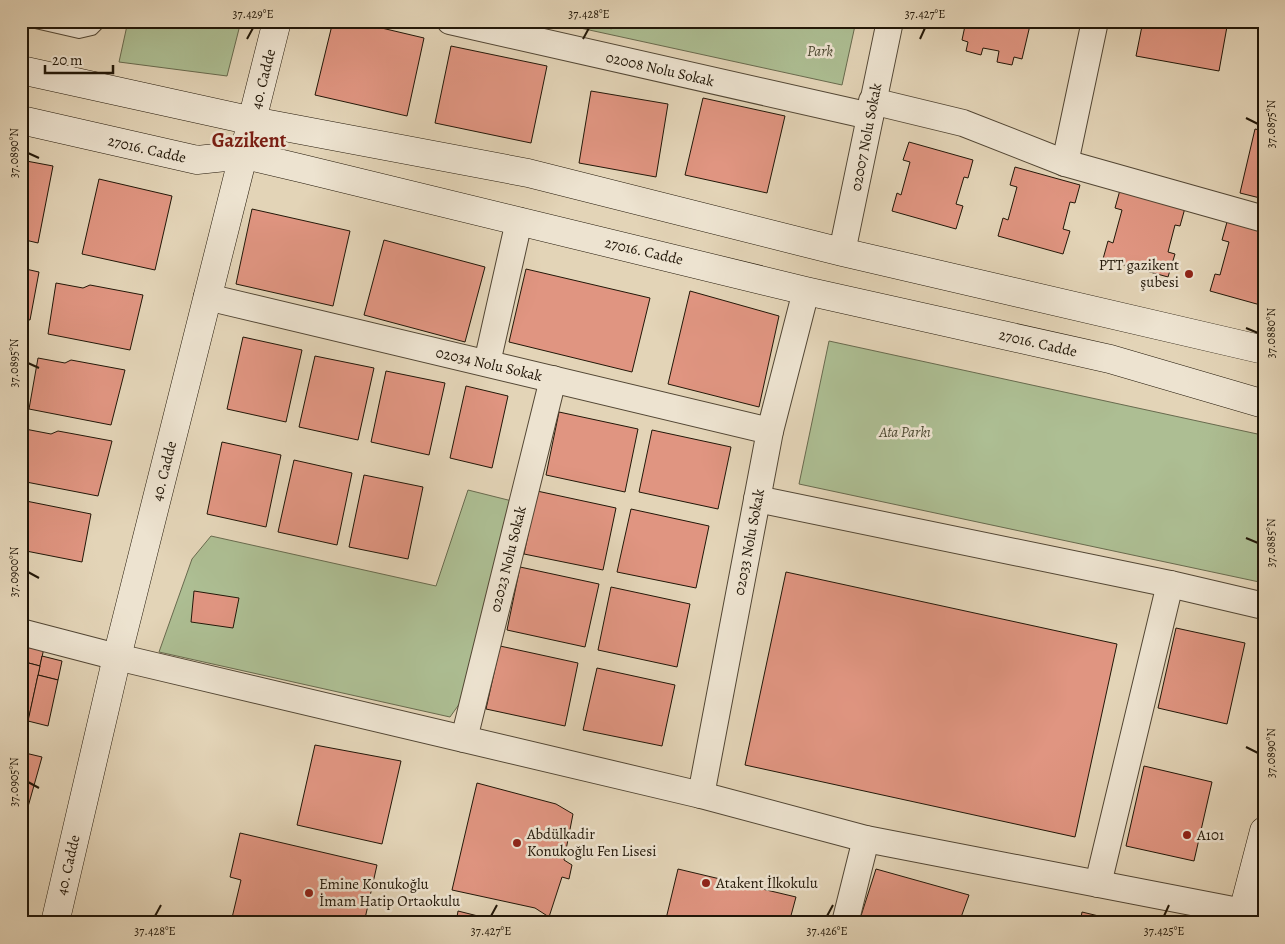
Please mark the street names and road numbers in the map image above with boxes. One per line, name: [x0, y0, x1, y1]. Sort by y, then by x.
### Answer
street label: 40. Cadde: [246, 47, 280, 111]
street label: 02008 Nolu Sokak: [604, 47, 717, 91]
street label: 02007 Nolu Sokak: [846, 81, 886, 193]
street label: 27016. Cadde: [106, 130, 188, 168]
street label: 27016. Cadde: [603, 232, 685, 270]
street label: 27016. Cadde: [997, 324, 1079, 362]
street label: 02034 Nolu Sokak: [434, 342, 545, 386]
street label: 40. Cadde: [147, 439, 181, 503]
street label: 02033 Nolu Sokak: [729, 487, 769, 597]
street label: 02023 Nolu Sokak: [485, 503, 531, 614]
street label: 40. Cadde: [51, 833, 85, 897]

